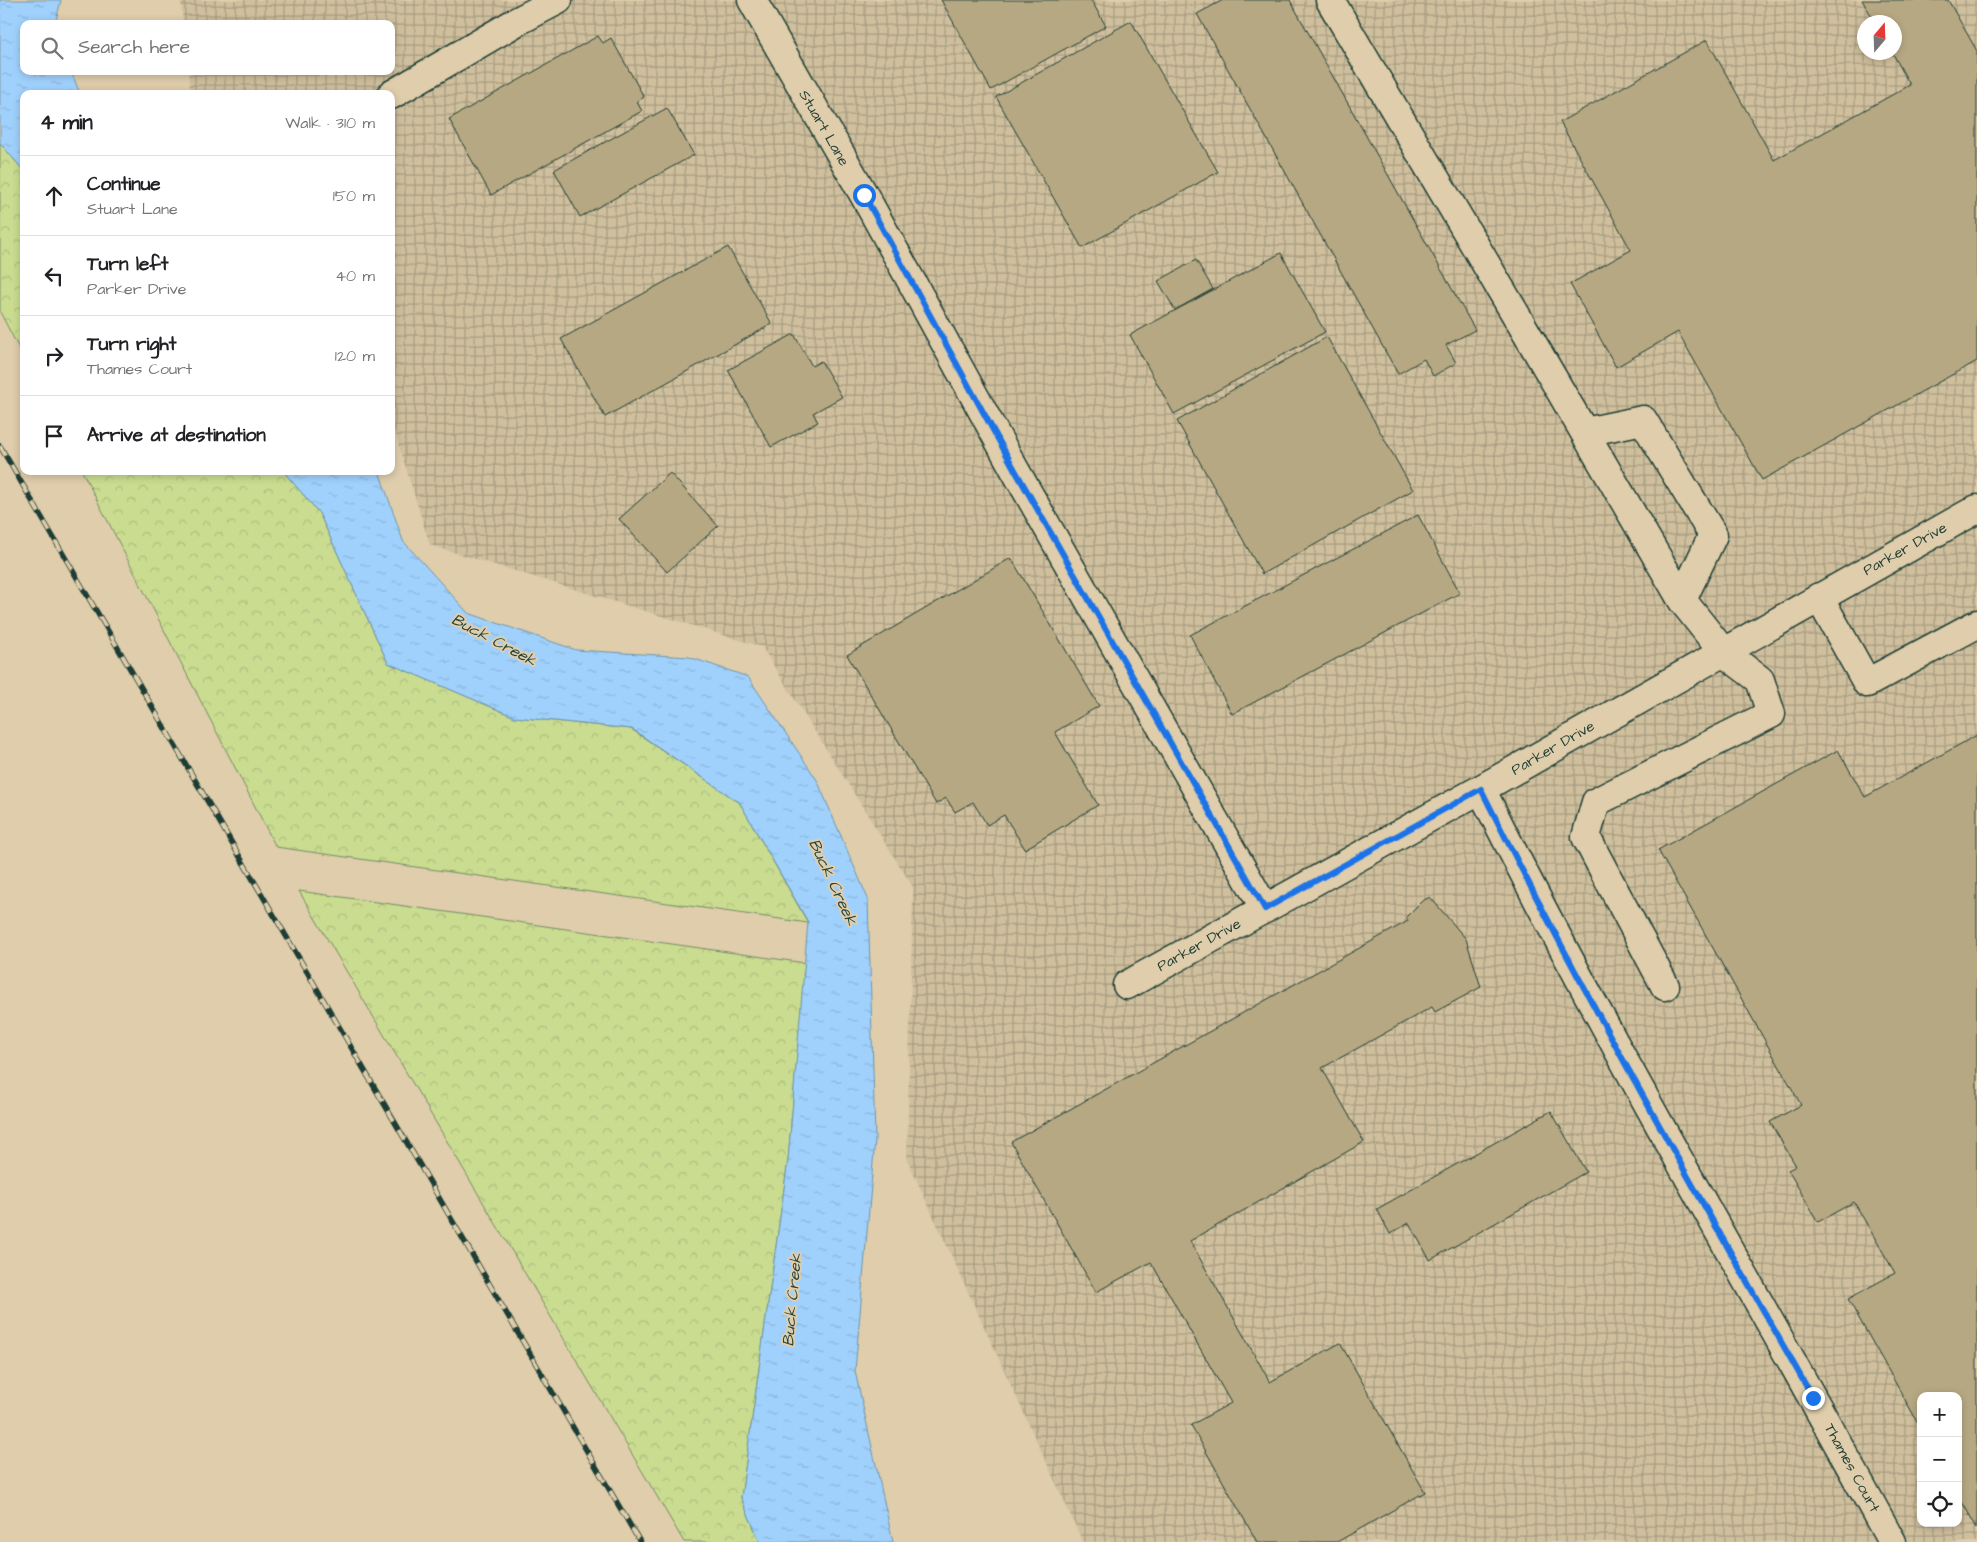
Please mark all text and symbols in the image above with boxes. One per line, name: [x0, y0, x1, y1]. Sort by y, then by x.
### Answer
north arrow: [1857, 15, 1902, 60]
search box: [20, 20, 395, 75]
icon: search: [38, 34, 66, 62]
text: Search here: [78, 34, 190, 61]
street label: Stuart Lane: [794, 86, 854, 170]
text: 4 min: [40, 108, 93, 137]
text: Walk · 310 m: [285, 112, 375, 134]
text: Continue: [87, 171, 161, 198]
icon: ahead: [40, 182, 68, 210]
route start: [853, 184, 876, 207]
text: 150 m: [333, 185, 375, 207]
text: Stuart Lane: [87, 198, 178, 220]
text: Turn left: [87, 251, 168, 278]
icon: left: [40, 262, 68, 290]
text: 40 m: [335, 265, 375, 287]
text: Parker Drive: [87, 278, 186, 300]
text: Turn right: [87, 331, 176, 358]
icon: right: [40, 342, 68, 370]
text: 120 m: [335, 345, 375, 367]
text: Thames Court: [87, 358, 192, 380]
icon: arrive: [40, 422, 68, 450]
text: Arrive at destination: [87, 422, 266, 449]
street label: Parker Drive: [1859, 517, 1951, 581]
water label: Buck Creek: [448, 608, 541, 672]
street label: Parker Drive: [1507, 716, 1599, 780]
water label: Buck Creek: [803, 835, 863, 930]
street label: Parker Drive: [1153, 913, 1245, 977]
water label: Buck Creek: [777, 1251, 807, 1347]
route end: [1802, 1387, 1825, 1410]
map controls: [1917, 1392, 1962, 1527]
button: +: [1917, 1392, 1962, 1437]
street label: Thames Court: [1819, 1420, 1885, 1516]
button: −: [1917, 1437, 1962, 1482]
button: locate: [1917, 1482, 1962, 1527]

